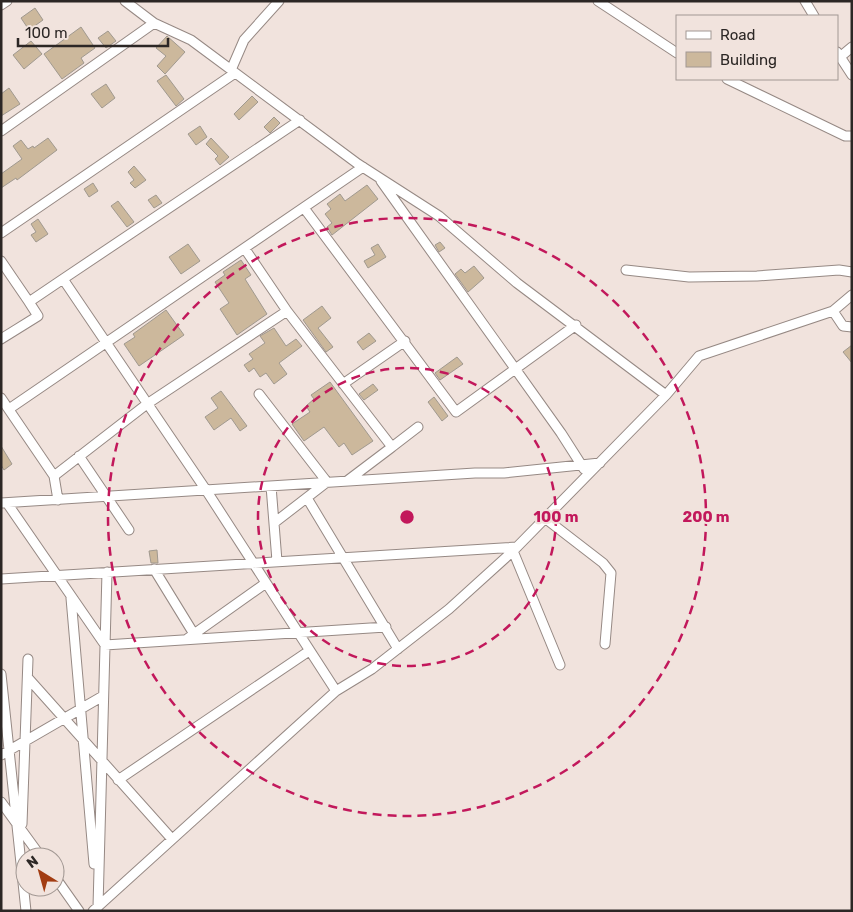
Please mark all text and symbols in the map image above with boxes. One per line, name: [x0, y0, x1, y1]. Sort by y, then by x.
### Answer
scale bar: [18, 15, 168, 47]
legend: [676, 15, 838, 80]
text: 100 m: [25, 24, 67, 42]
text: Road: [720, 26, 756, 44]
text: Building: [720, 51, 777, 69]
centre of rings: [398, 508, 416, 526]
text: 100 m: [534, 508, 578, 526]
text: 200 m: [682, 508, 730, 526]
north arrow: [15, 847, 65, 897]
text: N: [23, 852, 42, 872]

